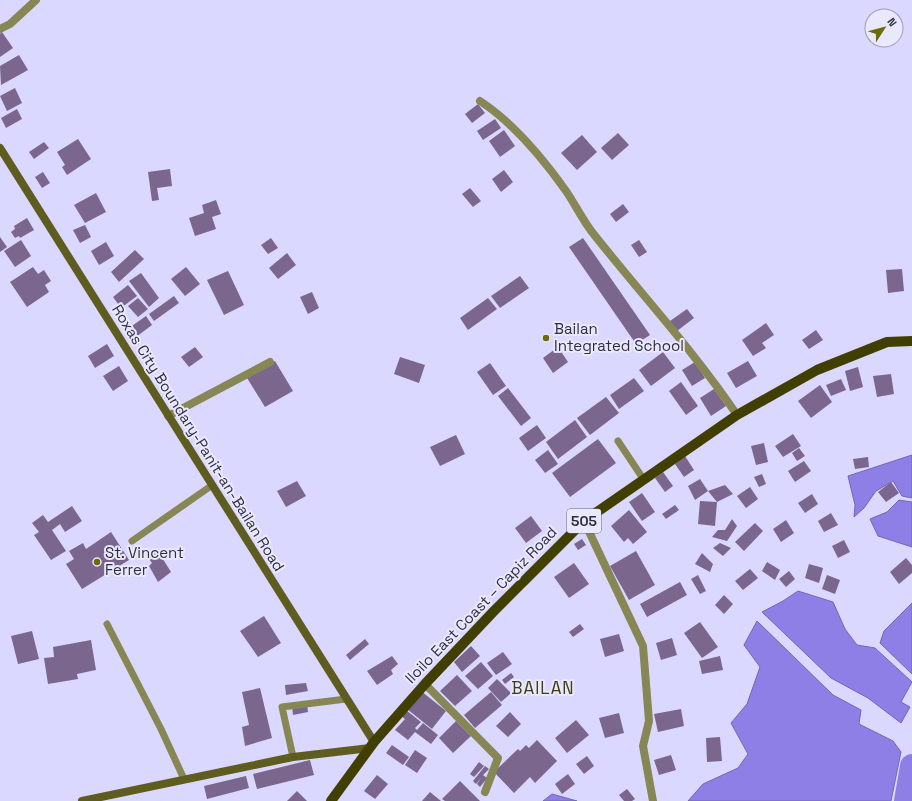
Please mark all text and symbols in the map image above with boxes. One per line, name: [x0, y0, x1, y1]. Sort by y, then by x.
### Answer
north arrow: [864, 8, 904, 48]
text: N: [884, 15, 900, 29]
street label: Roxas City Boundary-Panit-an-Bailan Road: [108, 301, 289, 575]
place label: Bailan Integrated School: [554, 319, 684, 355]
marker: Bailan Integrated School: [541, 333, 551, 343]
road number: 505: [567, 509, 601, 533]
street label: Iloilo East Coast – Capiz Road: [401, 522, 561, 687]
place label: St. Vincent Ferrer: [105, 543, 184, 579]
marker: St. Vincent Ferrer: [92, 557, 102, 567]
district label: BAILAN: [511, 677, 575, 699]

